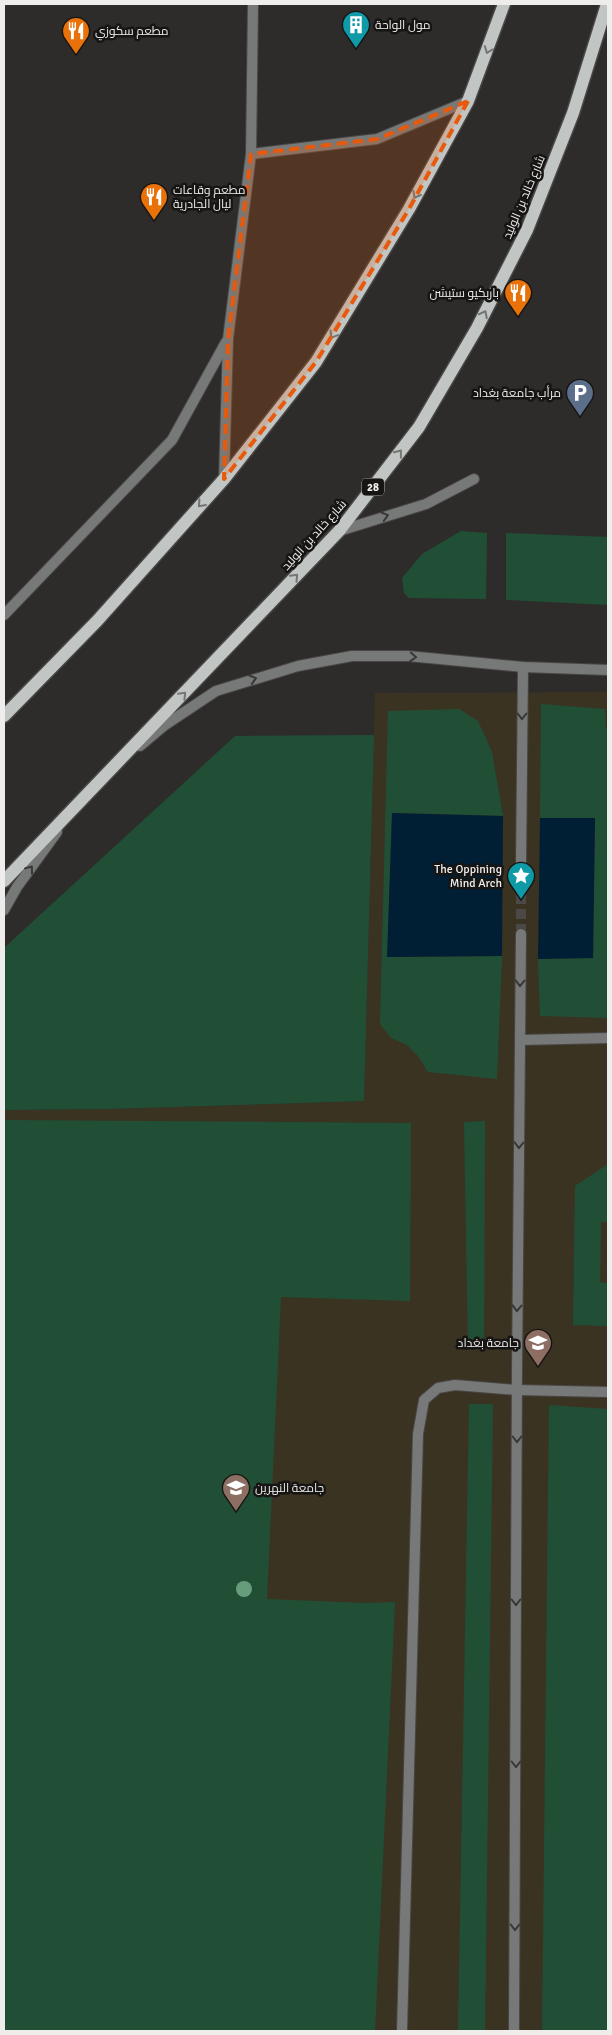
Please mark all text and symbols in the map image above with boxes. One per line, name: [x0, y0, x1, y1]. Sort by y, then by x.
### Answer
building icon: مول الواحة: [341, 10, 371, 49]
restaurant icon: مطعم سكوزي: [61, 16, 91, 55]
place label: مول الواحة: [375, 18, 431, 33]
place label: مطعم سكوزي: [95, 24, 169, 41]
one-way arrow: [484, 45, 494, 54]
street label: شارع خالد بن الوليد: [500, 153, 549, 241]
restaurant icon: مطعم وقاعات ليال الجادرية: [139, 182, 169, 221]
place label: مطعم وقاعات ليال الجادرية: [173, 183, 245, 212]
one-way arrow: [413, 190, 423, 199]
restaurant icon: باربكيو ستيشن: [503, 278, 533, 317]
place label: باربكيو ستيشن: [429, 286, 499, 301]
one-way arrow: [478, 310, 488, 319]
one-way arrow: [329, 329, 339, 338]
parking icon: مرأب جامعة بغداد: [565, 378, 595, 417]
place label: مرأب جامعة بغداد: [473, 385, 561, 401]
one-way arrow: [394, 450, 402, 459]
road number: 28: [362, 478, 384, 496]
street label: شارع خالد بن الوليد: [279, 497, 350, 574]
one-way arrow: [198, 499, 207, 508]
one-way arrow: [380, 511, 388, 521]
one-way arrow: [289, 574, 298, 583]
one-way arrow: [409, 651, 417, 662]
one-way arrow: [249, 675, 257, 685]
one-way arrow: [177, 692, 186, 701]
one-way arrow: [517, 712, 527, 720]
place icon: The Oppining Mind Arch: [506, 861, 536, 900]
place label: The Oppining Mind Arch: [434, 862, 502, 891]
one-way arrow: [24, 865, 33, 875]
one-way arrow: [515, 979, 526, 987]
one-way arrow: [514, 1142, 524, 1149]
one-way arrow: [512, 1304, 522, 1312]
school or university icon: جامعة بغداد: [523, 1328, 553, 1367]
place label: جامعة بغداد: [458, 1336, 519, 1351]
one-way arrow: [512, 1436, 522, 1443]
school or university icon: جامعة النهرين: [221, 1473, 251, 1512]
place label: جامعة النهرين: [255, 1481, 324, 1496]
one-way arrow: [511, 1598, 521, 1606]
one-way arrow: [511, 1760, 521, 1768]
one-way arrow: [510, 1923, 520, 1931]

